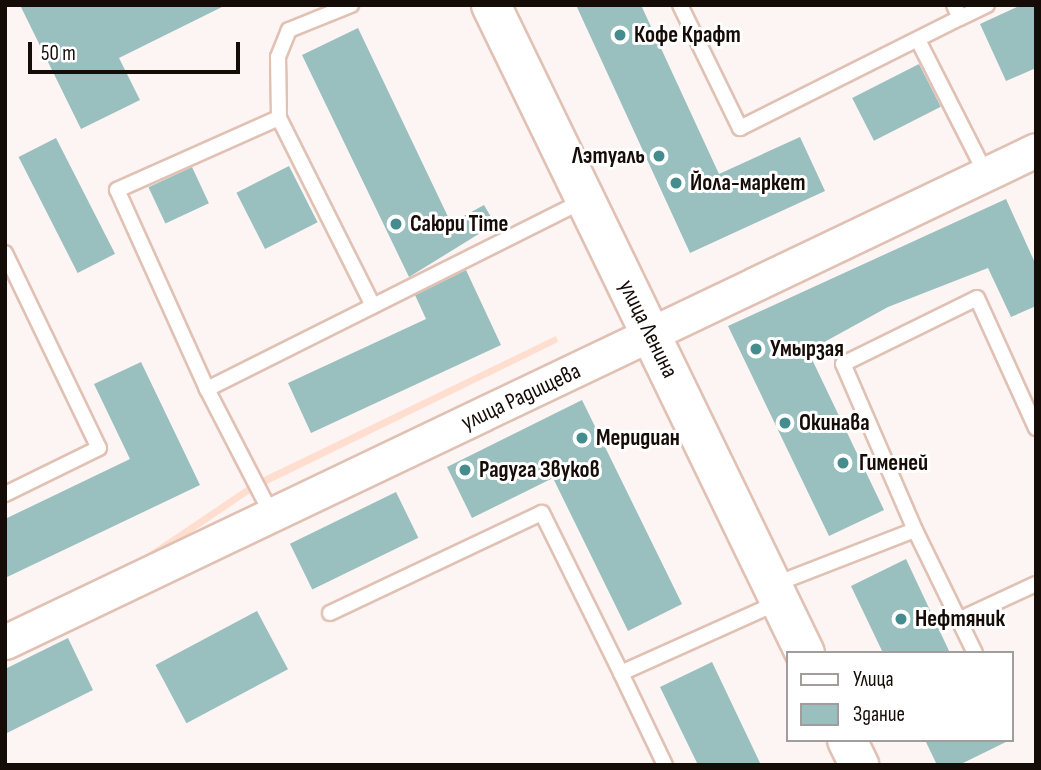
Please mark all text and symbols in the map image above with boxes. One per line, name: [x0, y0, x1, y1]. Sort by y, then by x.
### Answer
place label: Кофе Крафт: [634, 21, 741, 49]
marker: Кофе Крафт: [612, 27, 628, 43]
scale bar: [32, 28, 243, 72]
text: 50 m: [41, 41, 76, 66]
place label: Лэтуаль: [572, 142, 645, 170]
marker: Лэтуаль: [651, 148, 667, 164]
place label: Йола-маркет: [690, 169, 805, 197]
marker: Йола-маркет: [668, 175, 684, 191]
place label: Саюри Time: [410, 210, 508, 238]
marker: Саюри Time: [388, 216, 404, 232]
street label: улица Ленина: [612, 276, 684, 382]
place label: Умырзая: [770, 335, 844, 363]
marker: Умырзая: [748, 341, 764, 357]
street label: улица Радищева: [457, 357, 585, 437]
place label: Окинава: [799, 409, 870, 437]
marker: Окинава: [777, 415, 793, 431]
place label: Меридиан: [596, 424, 680, 452]
marker: Меридиан: [574, 430, 590, 446]
place label: Гименей: [859, 449, 928, 477]
marker: Гименей: [833, 453, 853, 473]
place label: Радуга Звуков: [479, 456, 600, 484]
marker: Радуга Звуков: [457, 462, 473, 478]
place label: Нефтяник: [915, 605, 1005, 633]
marker: Нефтяник: [893, 611, 909, 627]
legend: [786, 651, 1013, 742]
text: Улица: [853, 667, 894, 692]
text: Здание: [853, 702, 905, 727]

